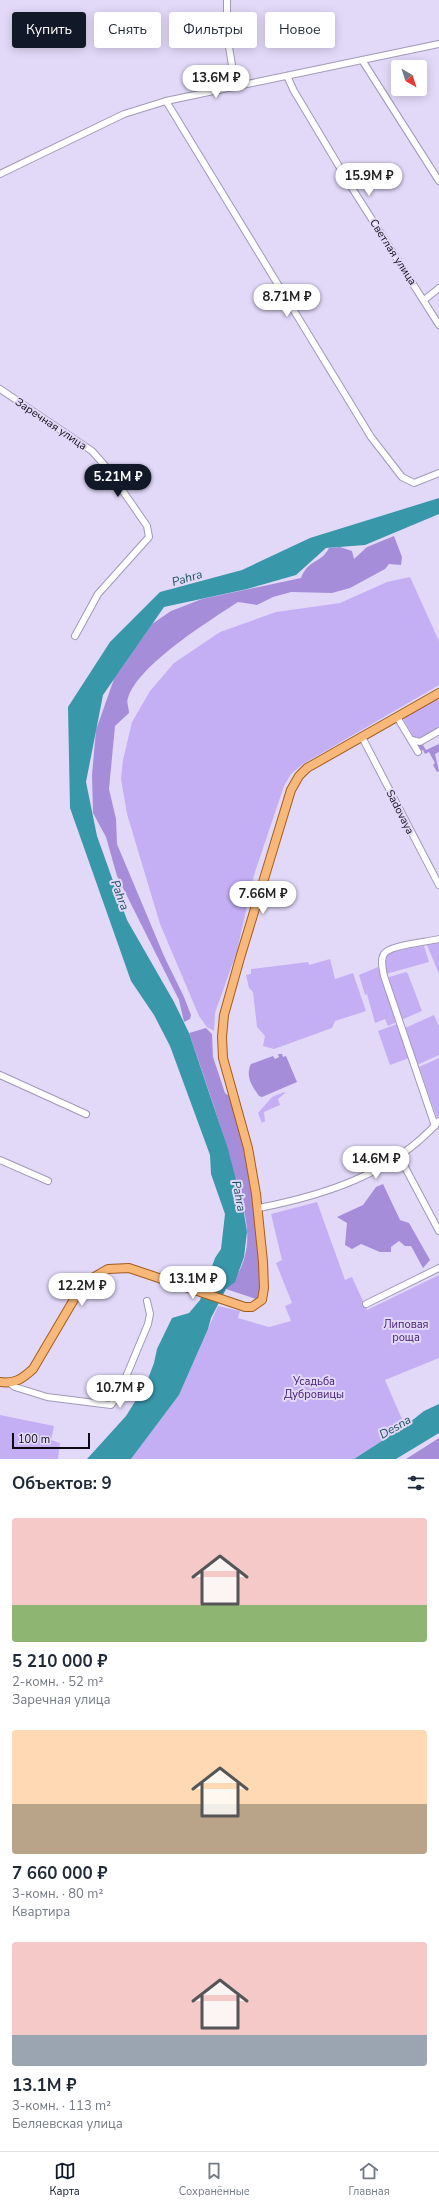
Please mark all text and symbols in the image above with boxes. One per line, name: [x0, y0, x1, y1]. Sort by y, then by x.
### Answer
chip: Купить: [12, 12, 86, 48]
chip: Снять: [94, 12, 161, 48]
chip: Фильтры: [169, 12, 257, 48]
chip: Новое: [265, 12, 335, 48]
north arrow: [391, 60, 427, 96]
map controls: [391, 60, 427, 96]
pin: 13.6M ₽: [179, 65, 253, 99]
text: 13.6M ₽: [191, 69, 241, 87]
pin: 15.9M ₽: [332, 163, 406, 197]
text: 15.9M ₽: [344, 167, 394, 185]
street label: Светлая улица: [366, 216, 420, 288]
pin: 8.71M ₽: [250, 284, 324, 318]
text: 8.71M ₽: [262, 288, 312, 306]
street label: Заречная улица: [12, 394, 90, 454]
pin: 5.21M ₽: [81, 464, 155, 498]
text: 5.21M ₽: [93, 468, 143, 486]
water label: Pahra: [170, 566, 204, 590]
street label: Sadovaya: [382, 787, 418, 837]
water label: Pahra: [107, 878, 133, 912]
pin: 7.66M ₽: [226, 881, 300, 915]
text: 7.66M ₽: [238, 885, 288, 903]
pin: 14.6M ₽: [339, 1146, 413, 1180]
text: 14.6M ₽: [351, 1150, 401, 1168]
water label: Pahra: [228, 1179, 250, 1213]
pin: 13.1M ₽: [156, 1266, 230, 1300]
text: 13.1M ₽: [168, 1270, 218, 1288]
pin: 12.2M ₽: [45, 1273, 119, 1307]
text: 12.2M ₽: [57, 1277, 107, 1295]
park label: Липовая роща: [383, 1317, 429, 1345]
park label: Усадьба Дубровицы: [284, 1374, 344, 1402]
pin: 10.7M ₽: [83, 1375, 157, 1409]
text: 10.7M ₽: [95, 1379, 145, 1397]
water label: Desna: [376, 1412, 414, 1442]
scale bar: [12, 1431, 90, 1450]
text: 100 m: [18, 1432, 50, 1447]
text: Объектов: 9: [12, 1472, 112, 1495]
icon: filters: [405, 1472, 427, 1494]
icon: home: [184, 1544, 256, 1616]
text: 5 210 000 ₽: [12, 1650, 107, 1673]
text: 2-комн. · 52 m²: [12, 1673, 103, 1691]
text: Заречная улица: [12, 1691, 111, 1709]
icon: home: [184, 1756, 256, 1828]
text: 7 660 000 ₽: [12, 1862, 107, 1885]
text: 3-комн. · 80 m²: [12, 1885, 103, 1903]
text: Квартира: [12, 1903, 70, 1921]
icon: home: [184, 1968, 256, 2040]
text: 13.1M ₽: [12, 2074, 76, 2097]
text: 3-комн. · 113 m²: [12, 2097, 111, 2115]
text: Беляевская улица: [12, 2115, 123, 2133]
tab: Карта: [49, 2160, 80, 2199]
tab: Сохранённые: [179, 2160, 250, 2199]
tab: Главная: [349, 2160, 390, 2199]

